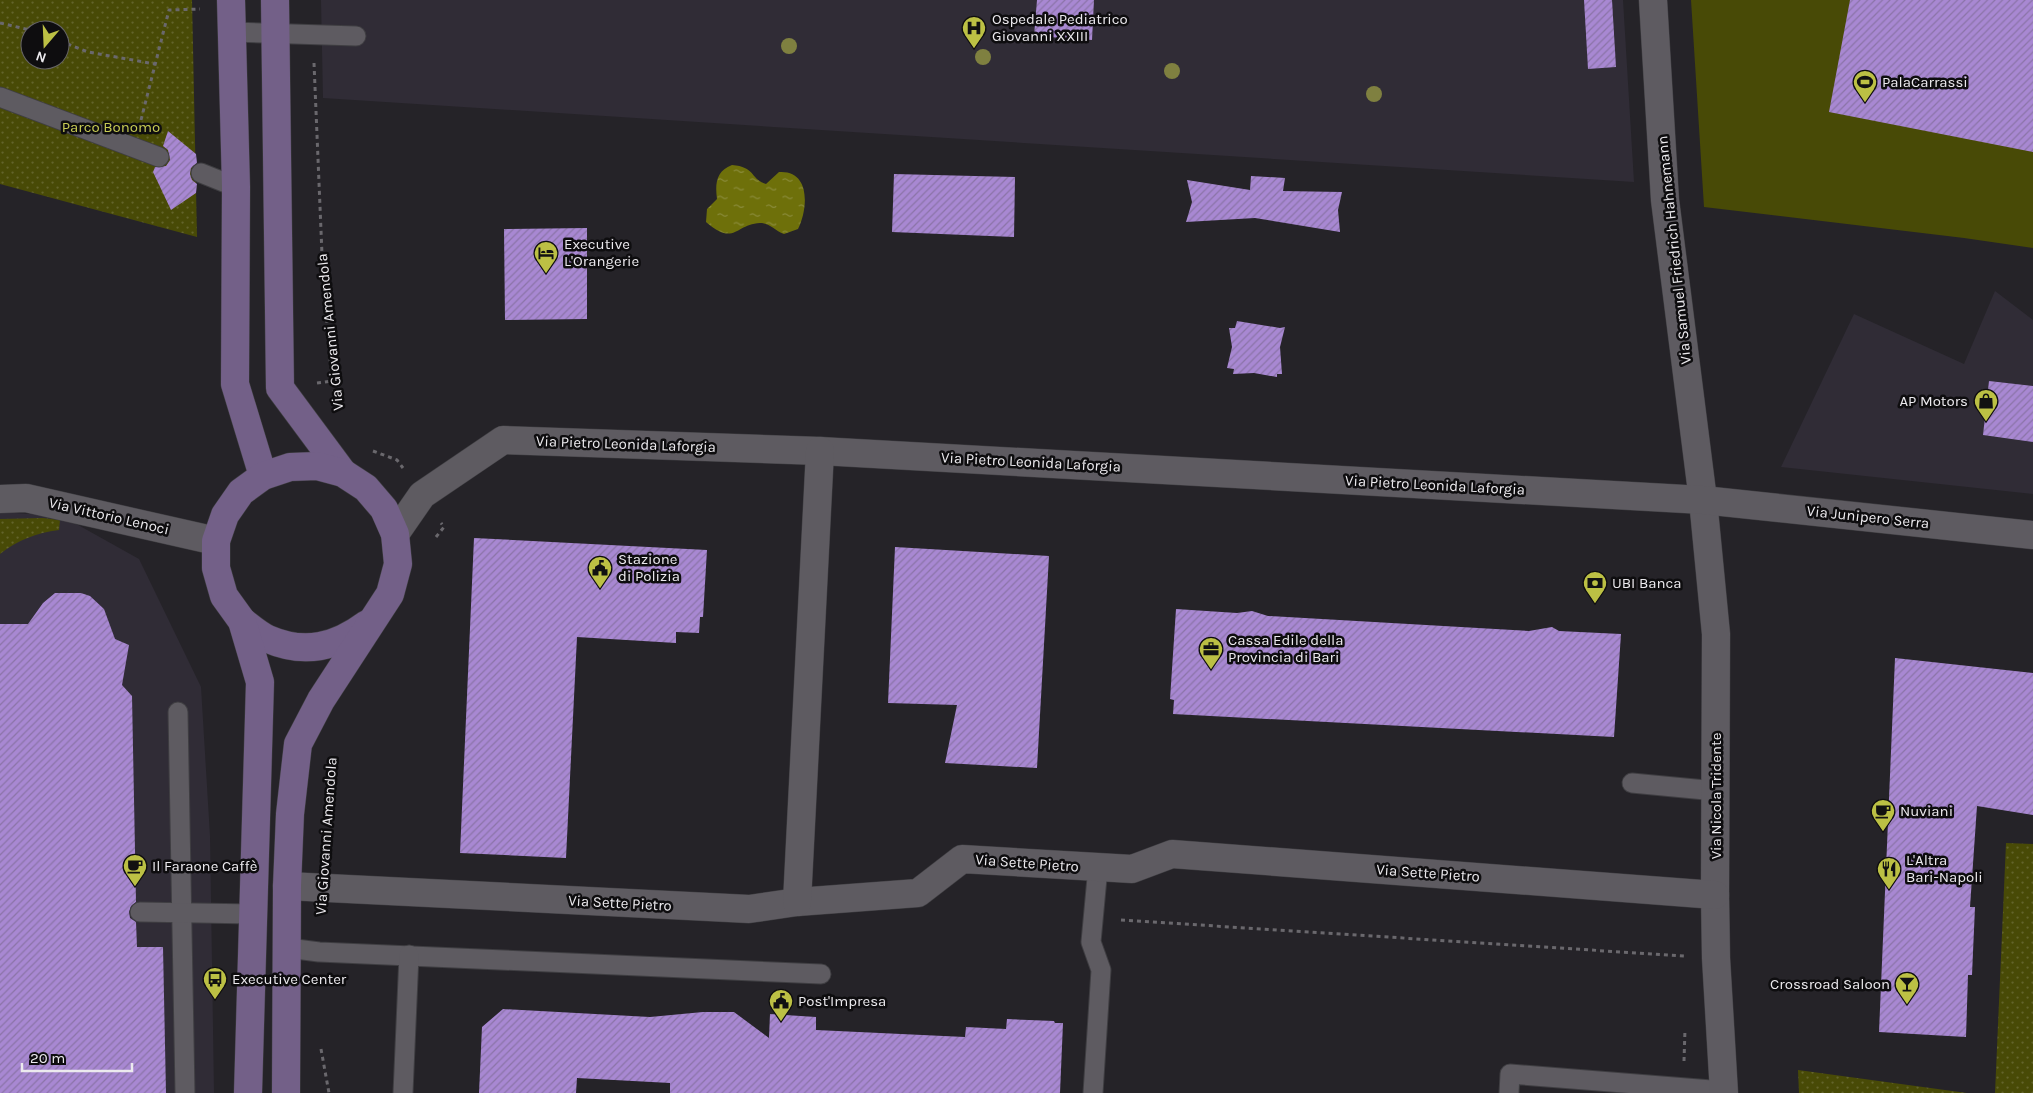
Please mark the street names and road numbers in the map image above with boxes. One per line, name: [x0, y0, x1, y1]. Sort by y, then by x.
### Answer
street label: Via Samuel Friedrich Hahnemann: [1653, 135, 1695, 365]
street label: Via Giovanni Amendola: [313, 253, 347, 411]
street label: Via Pietro Leonida Laforgia: [536, 432, 716, 456]
street label: Via Pietro Leonida Laforgia: [941, 448, 1121, 476]
street label: Via Pietro Leonida Laforgia: [1345, 471, 1525, 499]
street label: Via Vittorio Lenoci: [47, 493, 171, 539]
street label: Via Junipero Serra: [1806, 502, 1930, 532]
street label: Via Nicola Tridente: [1707, 733, 1725, 859]
street label: Via Giovanni Amendola: [312, 757, 340, 915]
street label: Via Sette Pietro: [975, 850, 1079, 876]
street label: Via Sette Pietro: [1376, 860, 1480, 886]
street label: Via Sette Pietro: [568, 891, 672, 915]

